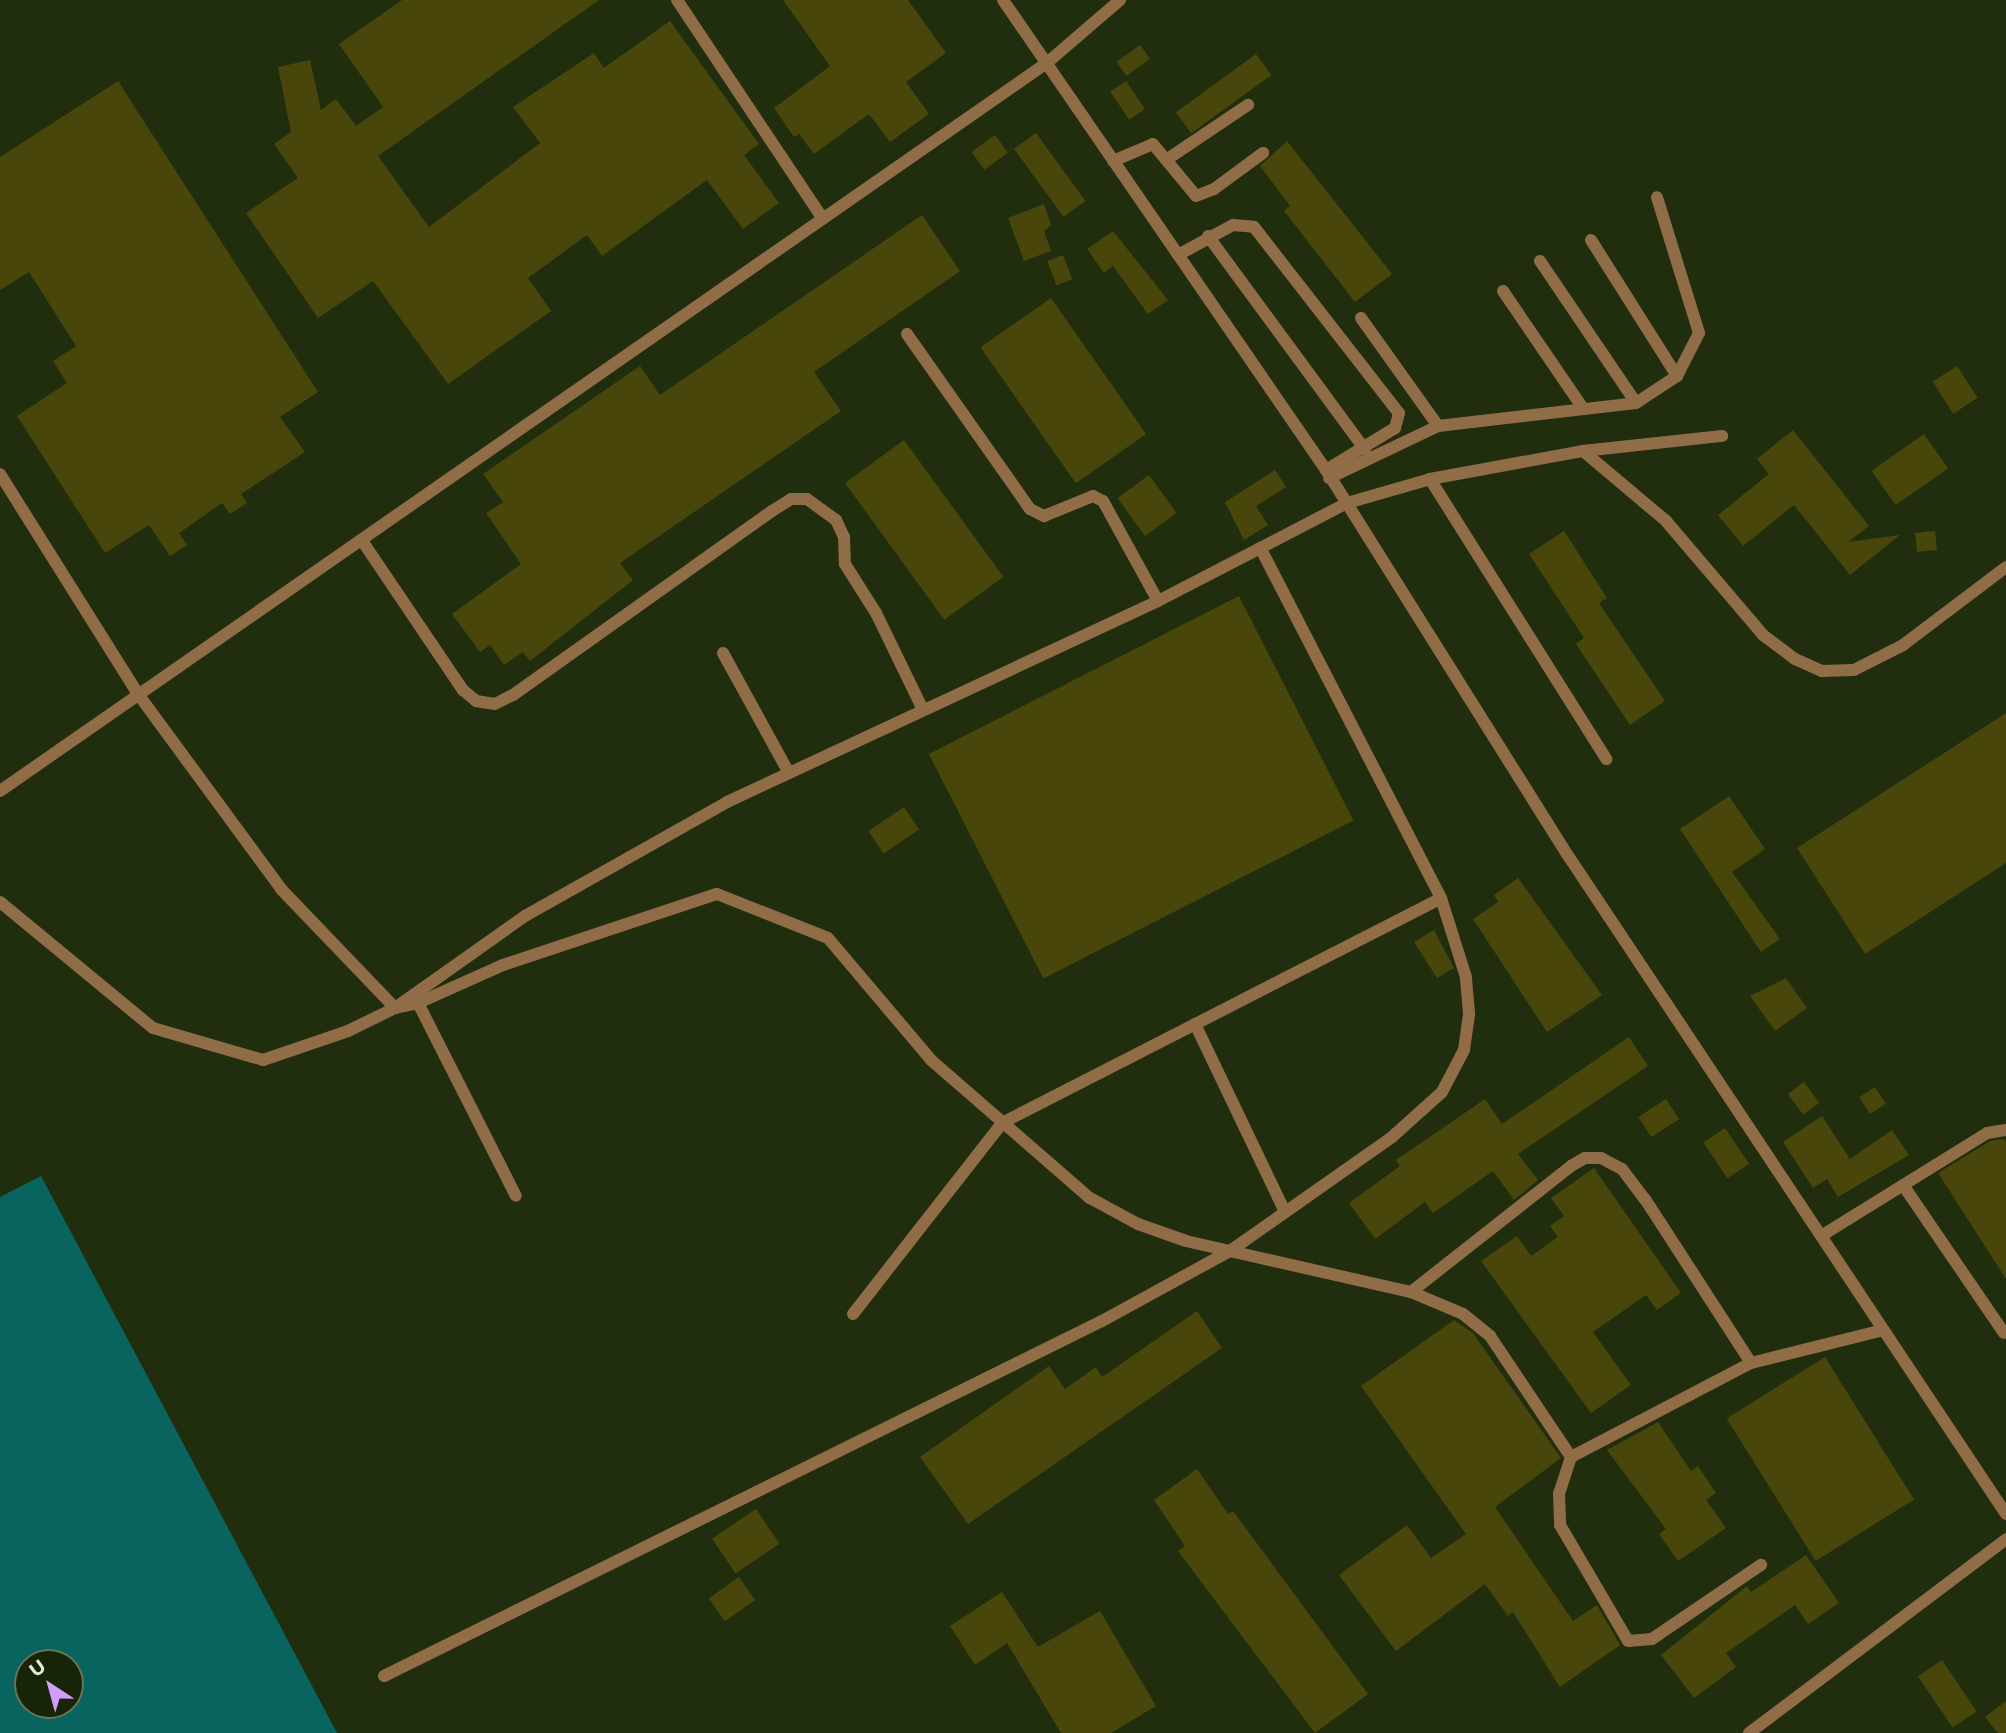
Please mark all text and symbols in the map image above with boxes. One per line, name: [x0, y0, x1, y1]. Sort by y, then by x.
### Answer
north arrow: [14, 1649, 84, 1719]
text: U: [25, 1655, 50, 1682]

